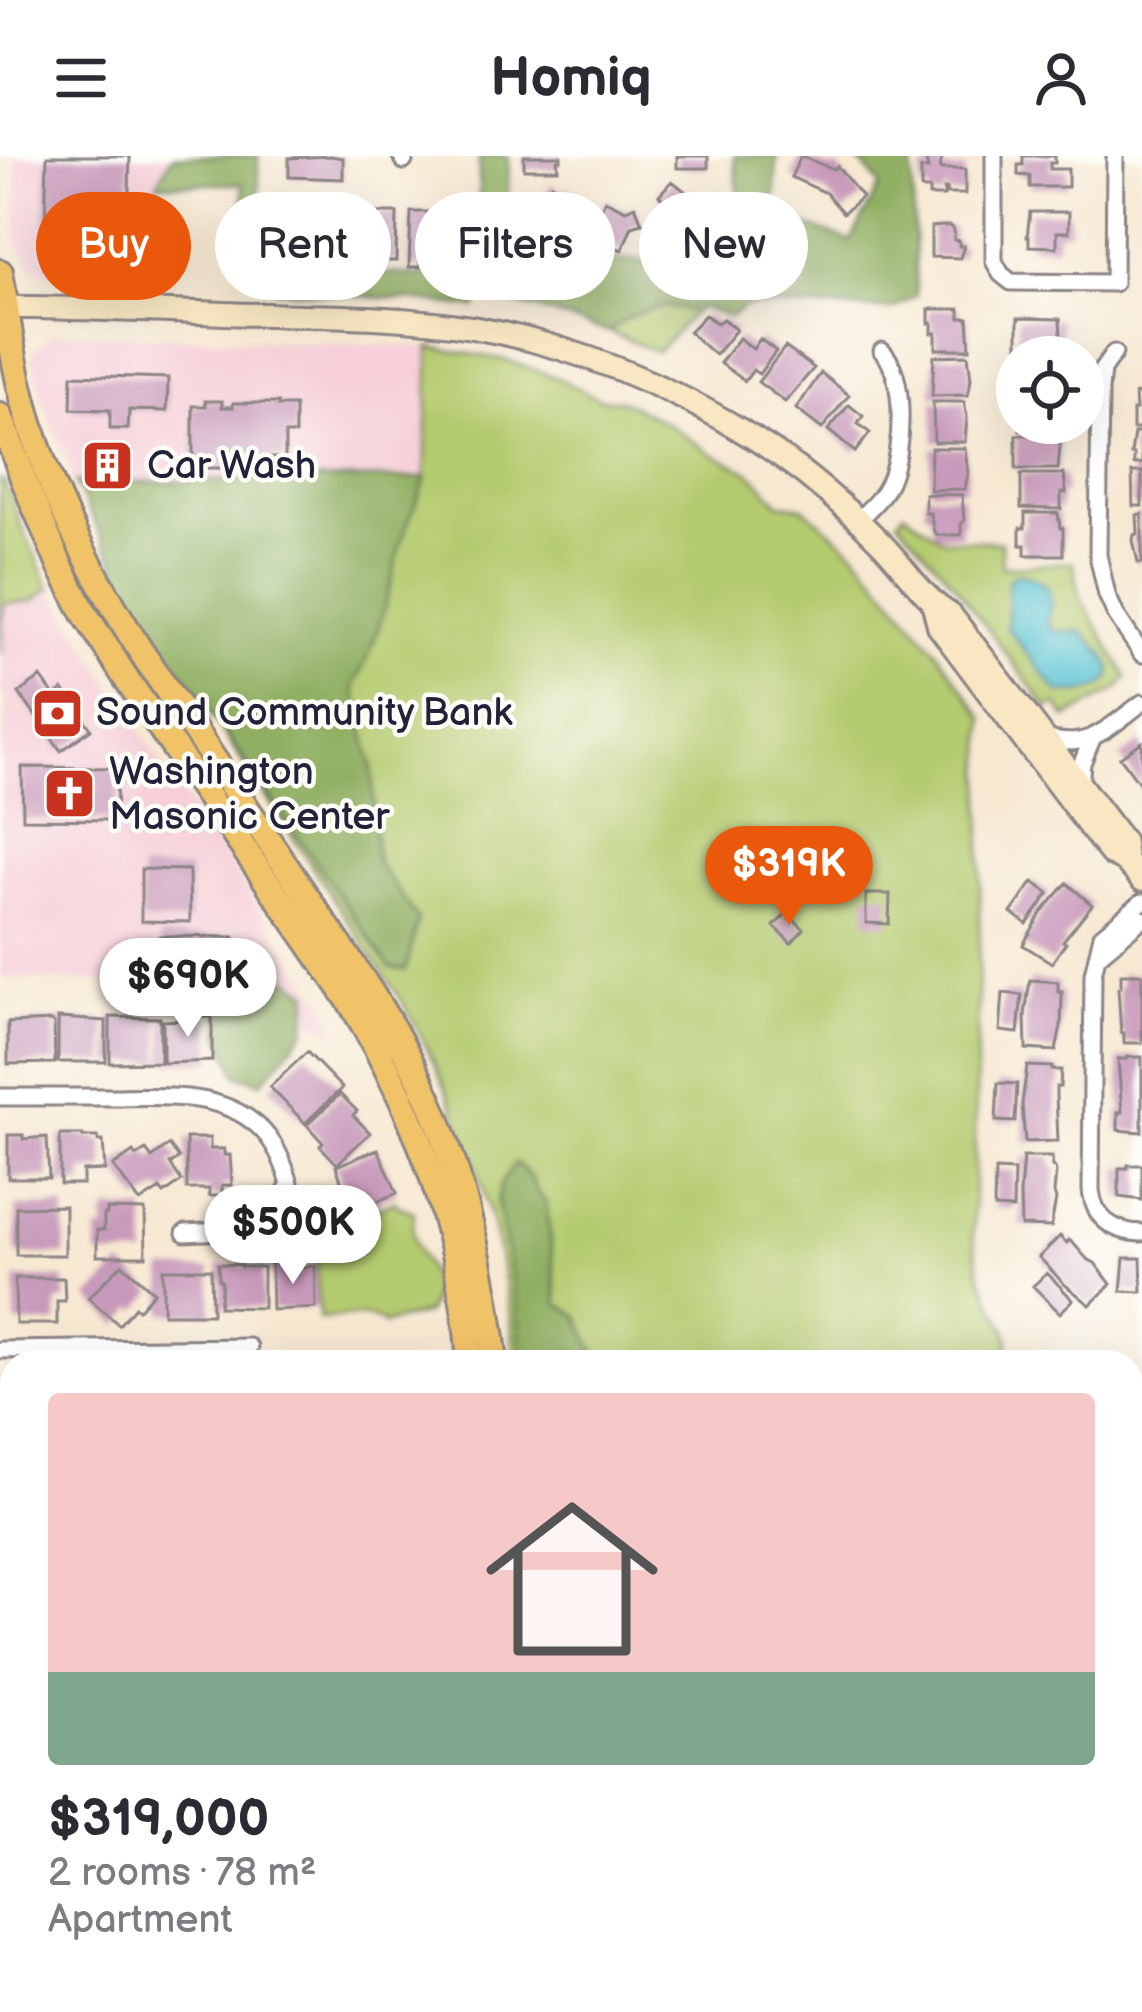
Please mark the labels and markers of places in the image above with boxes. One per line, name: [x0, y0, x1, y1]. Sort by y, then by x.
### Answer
building icon: Car Wash: [80, 438, 136, 494]
place label: Car Wash: [147, 443, 316, 490]
bank icon: Sound Community Bank: [29, 685, 85, 741]
place label: Sound Community Bank: [96, 690, 513, 737]
place label: Washington Masonic Center: [109, 749, 390, 841]
church icon: Washington Masonic Center: [42, 766, 98, 822]
pin: $319K: [705, 826, 873, 928]
pin: $690K: [104, 938, 272, 1040]
pin: $500K: [209, 1185, 377, 1287]

